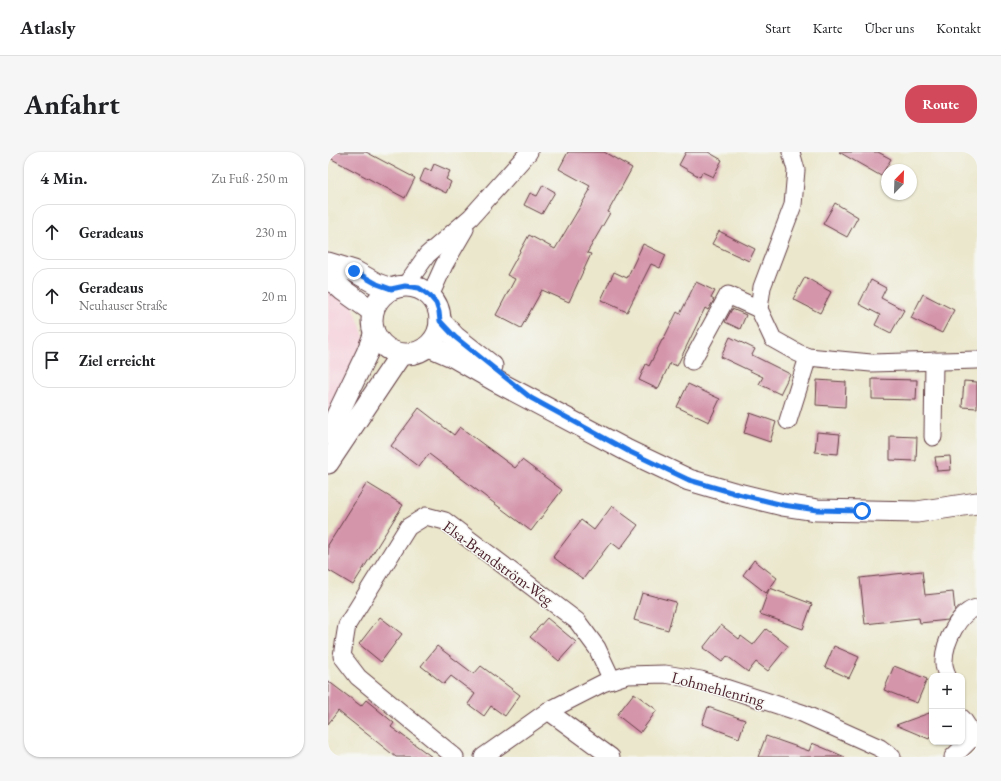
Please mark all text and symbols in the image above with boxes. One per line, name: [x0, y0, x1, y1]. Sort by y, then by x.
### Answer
text: Atlasly: [20, 15, 76, 40]
text: Start: [765, 19, 791, 37]
text: Karte: [813, 19, 842, 37]
text: Über uns: [864, 19, 914, 37]
text: Kontakt: [936, 19, 981, 37]
button: Route: [905, 85, 977, 123]
text: Anfahrt: [24, 86, 120, 122]
north arrow: [881, 164, 917, 200]
text: 4 Min.: [40, 167, 87, 189]
text: Zu Fuß · 250 m: [211, 170, 288, 187]
icon: ahead: [41, 221, 63, 243]
text: Geradeaus: [79, 223, 143, 242]
text: 230 m: [256, 224, 287, 241]
route end: [345, 262, 363, 280]
text: Geradeaus: [79, 278, 143, 297]
icon: ahead: [41, 285, 63, 307]
text: 20 m: [262, 288, 287, 305]
text: Neuhauser Straße: [79, 297, 167, 314]
icon: arrive: [41, 349, 63, 371]
text: Ziel erreicht: [79, 351, 155, 370]
route start: [853, 502, 871, 520]
street label: Elsa-Brandström-Weg: [438, 516, 558, 611]
street label: Lohmehlenring: [669, 667, 768, 712]
map controls: [929, 673, 965, 745]
button: +: [929, 673, 965, 709]
button: −: [929, 709, 965, 745]

